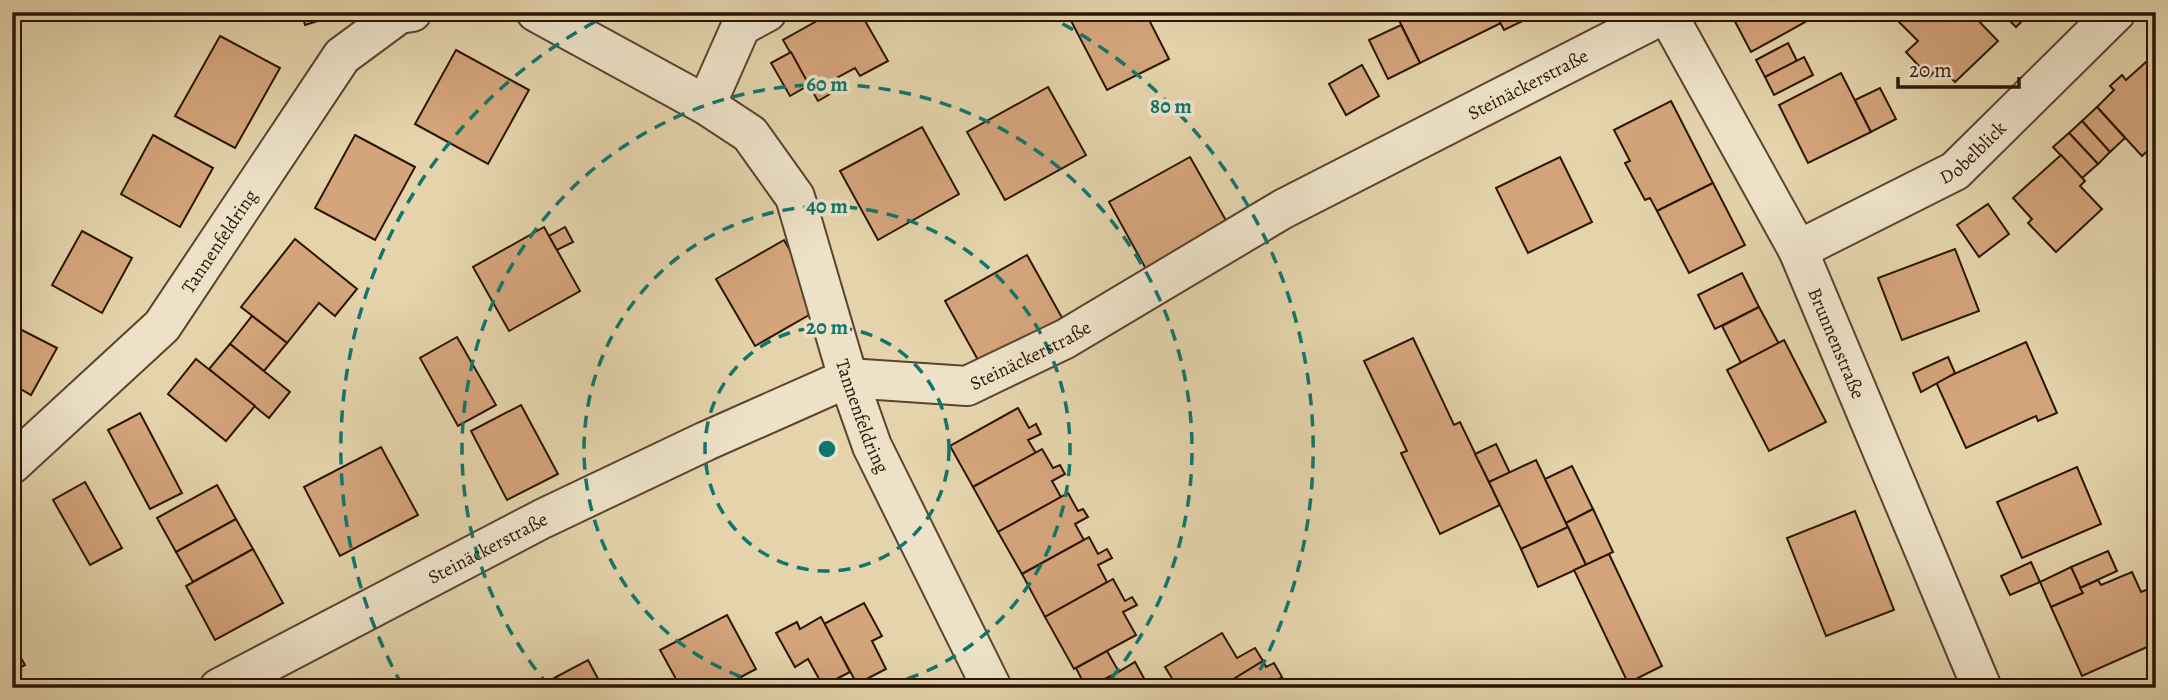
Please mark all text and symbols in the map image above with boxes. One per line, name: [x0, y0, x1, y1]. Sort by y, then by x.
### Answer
street label: Steinäckerstraße: [1463, 43, 1593, 126]
scale bar: [1898, 46, 2019, 90]
text: 20 m: [1909, 56, 1952, 84]
text: 60 m: [806, 70, 848, 98]
text: 80 m: [1150, 92, 1192, 120]
street label: Dobelblick: [1935, 115, 2013, 191]
street label: Tannenfeldring: [175, 184, 264, 299]
text: 40 m: [806, 192, 848, 220]
street label: Brunnenstraße: [1801, 284, 1871, 403]
text: 20 m: [806, 313, 848, 341]
street label: Steinäckerstraße: [966, 315, 1096, 397]
street label: Tannenfeldring: [829, 356, 896, 478]
centre of rings: [815, 437, 839, 461]
street label: Steinäckerstraße: [423, 506, 552, 591]

